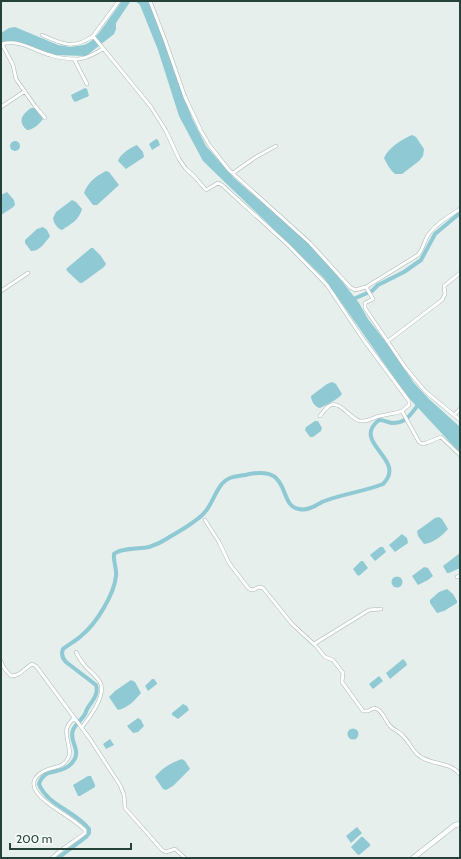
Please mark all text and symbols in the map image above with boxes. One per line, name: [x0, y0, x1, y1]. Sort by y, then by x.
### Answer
scale bar: [10, 825, 131, 851]
text: 200 m: [16, 831, 52, 846]

